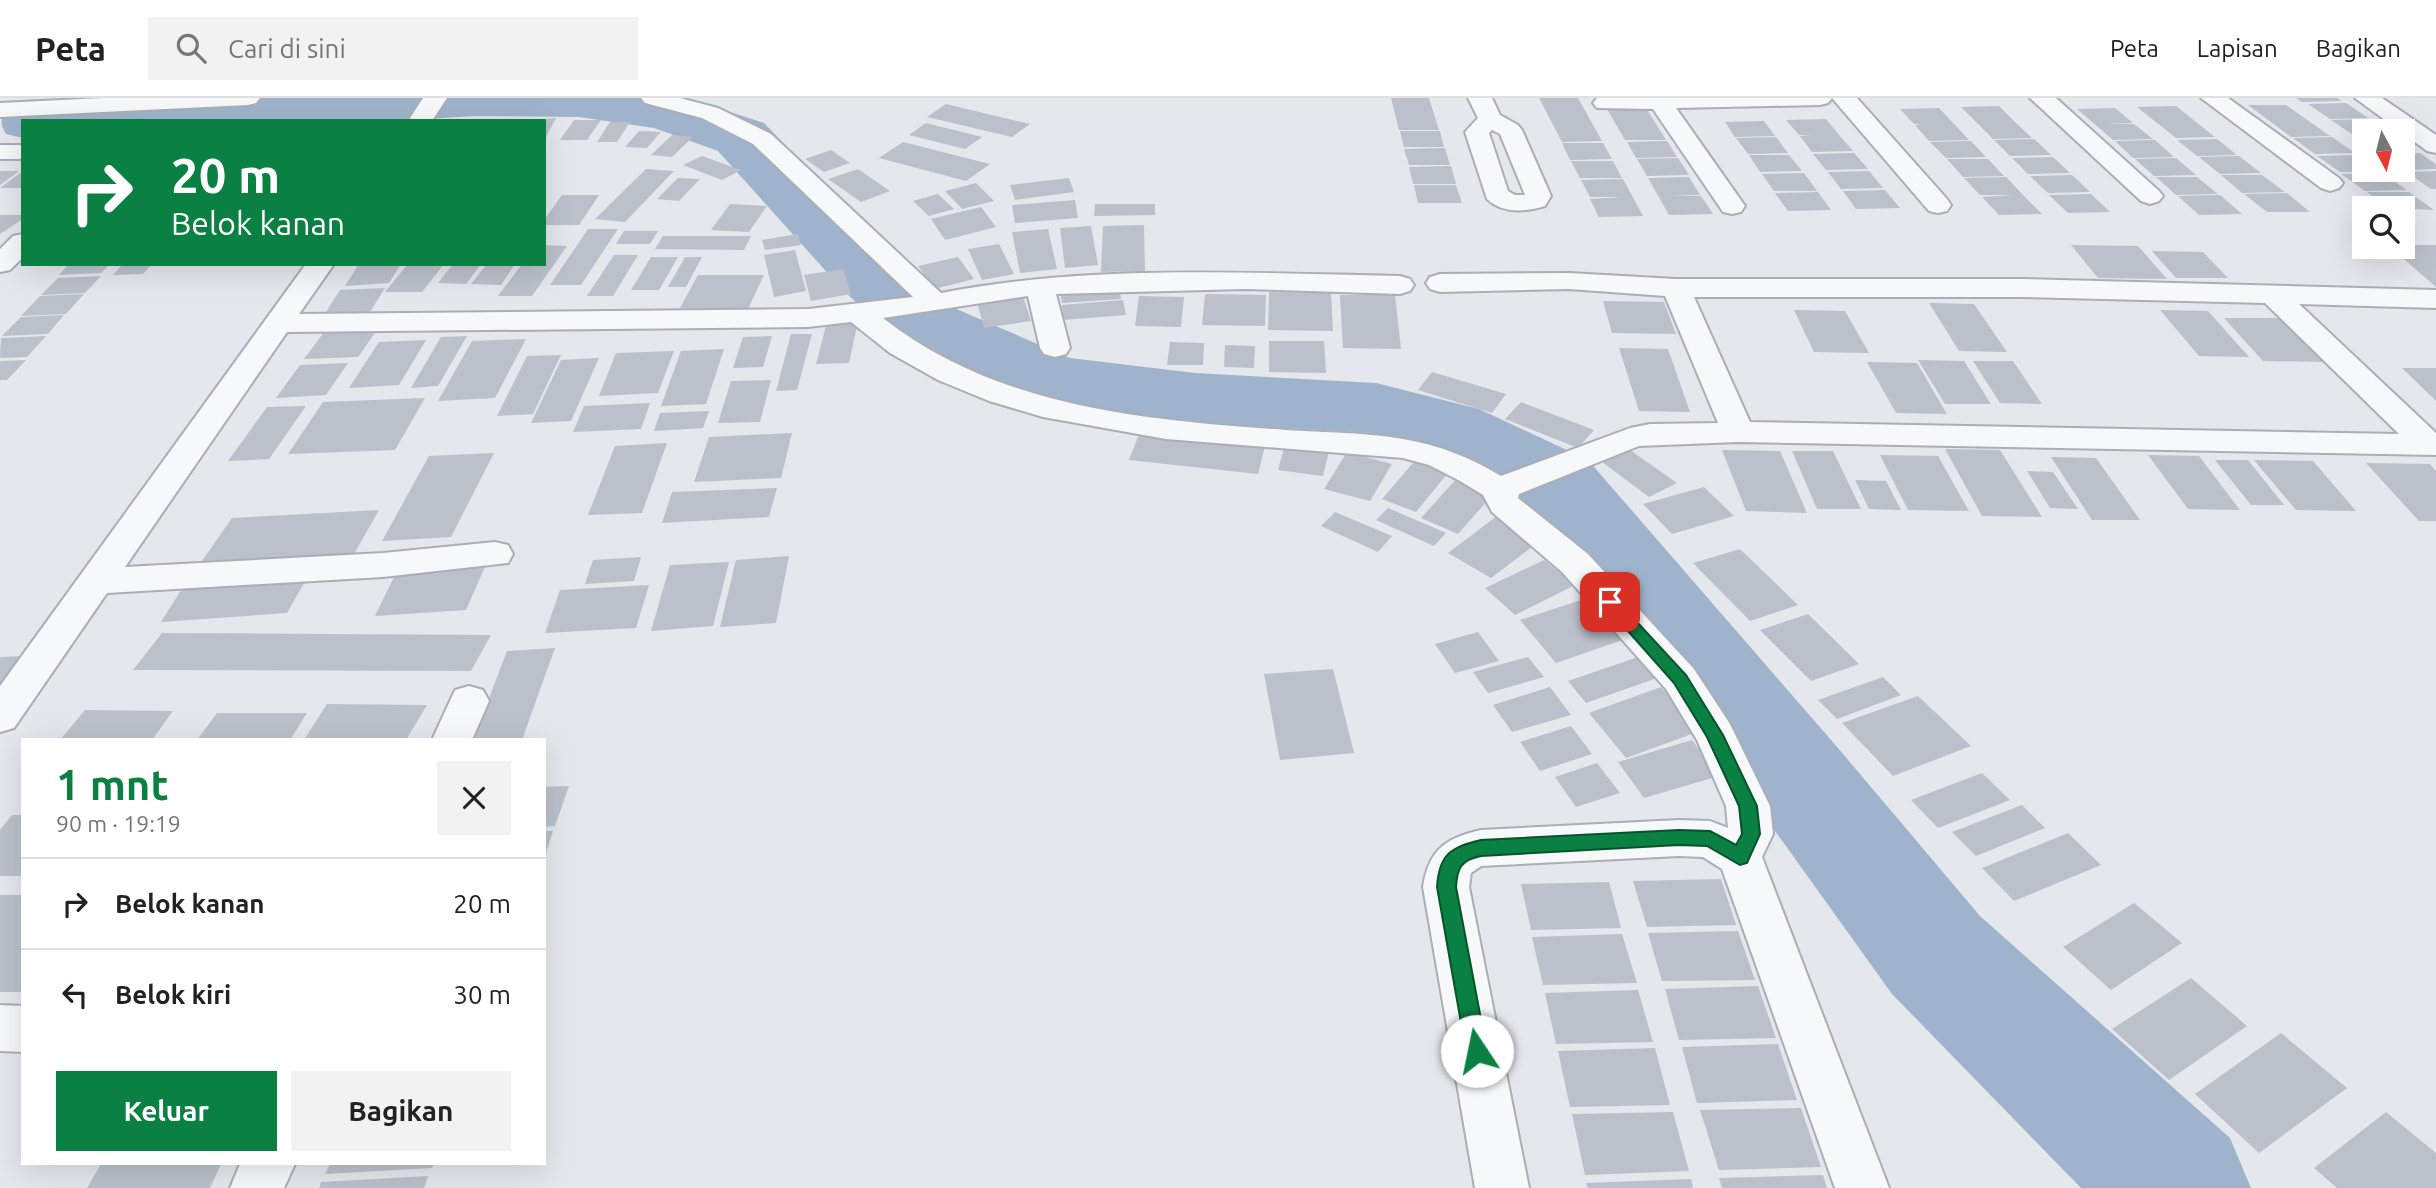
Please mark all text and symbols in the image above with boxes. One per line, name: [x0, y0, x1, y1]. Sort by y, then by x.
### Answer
search box: [148, 17, 638, 80]
icon: search: [172, 29, 210, 67]
text: Peta: [35, 30, 106, 67]
text: Cari di sini: [228, 34, 346, 63]
text: Peta: [2110, 35, 2159, 62]
text: Lapisan: [2197, 35, 2278, 62]
text: Bagikan: [2316, 35, 2401, 62]
north arrow: [2352, 119, 2415, 182]
map controls: [2352, 119, 2415, 259]
icon: right: [56, 147, 147, 238]
text: 20 m: [171, 147, 280, 202]
button: search: [2352, 196, 2415, 259]
text: Belok kanan: [171, 205, 345, 241]
pin: [1580, 572, 1640, 632]
icon: arrive: [1591, 583, 1629, 621]
text: 1 mnt: [56, 761, 169, 808]
button: close: [437, 761, 511, 835]
text: 90 m · 19:19: [56, 811, 181, 836]
icon: right: [56, 885, 94, 923]
text: Belok kanan: [115, 889, 265, 918]
text: 20 m: [453, 889, 511, 918]
icon: left: [56, 976, 94, 1014]
text: Belok kiri: [115, 980, 231, 1009]
text: 30 m: [453, 980, 511, 1009]
position arrow: [1440, 1014, 1514, 1088]
button: Keluar: [56, 1071, 277, 1151]
button: Bagikan: [291, 1071, 511, 1151]

